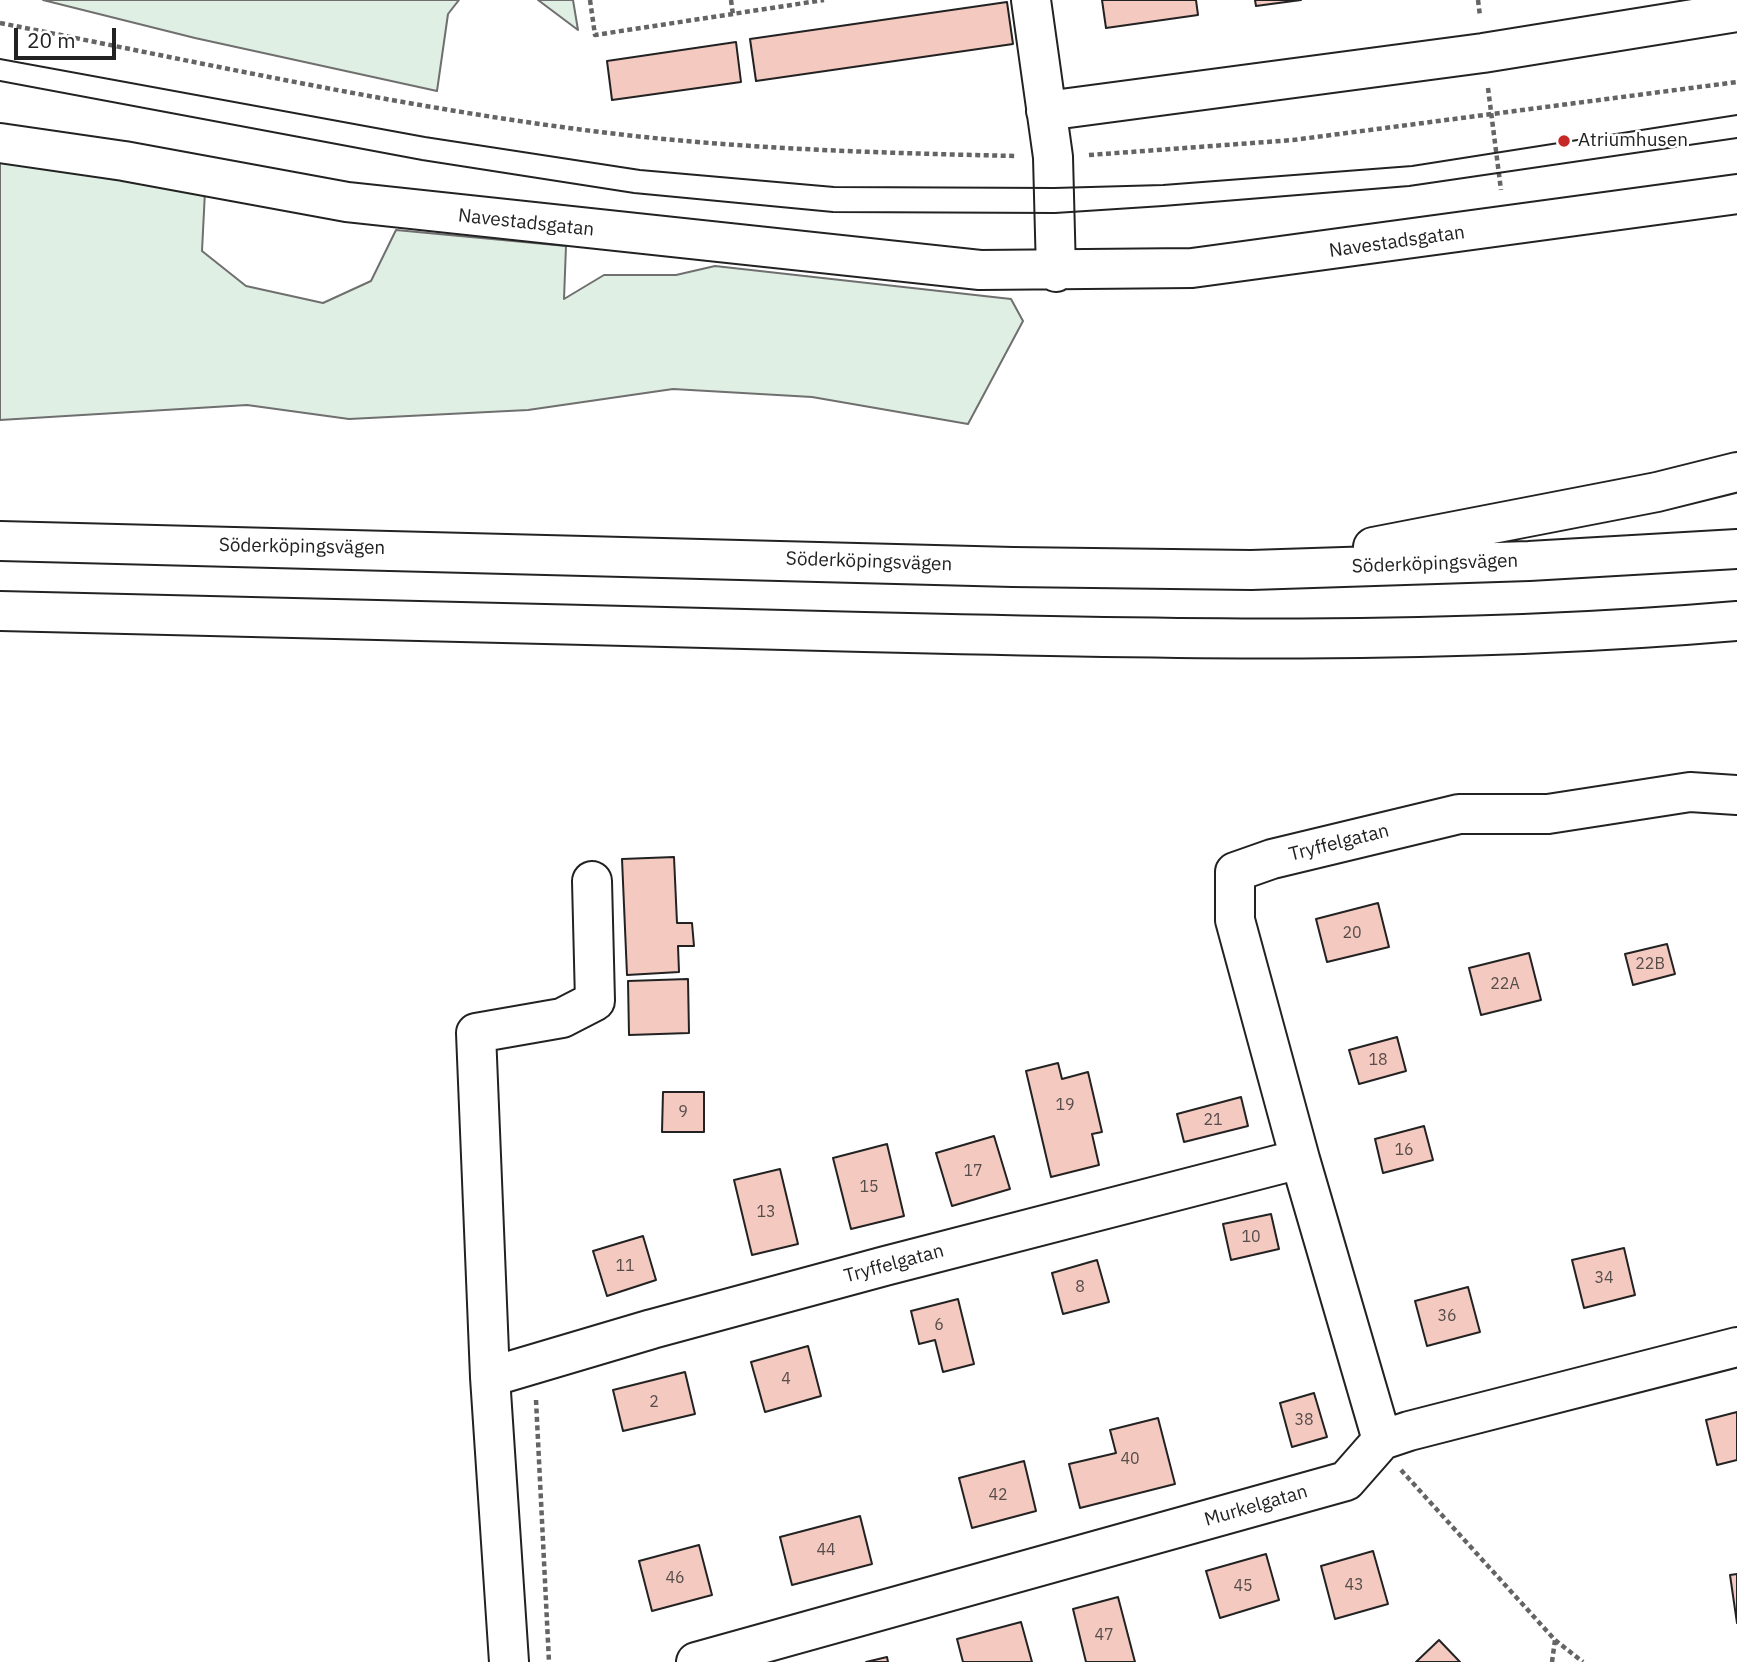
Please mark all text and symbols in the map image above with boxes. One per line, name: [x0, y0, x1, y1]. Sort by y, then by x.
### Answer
scale bar: [18, 14, 119, 58]
text: 20 m: [27, 26, 76, 54]
place label: Atriumhusen: [1578, 130, 1688, 152]
marker: Atriumhusen: [1556, 133, 1572, 149]
street label: Navestadsgatan: [457, 205, 595, 241]
street label: Navestadsgatan: [1328, 221, 1466, 263]
street label: Söderköpingsvägen: [219, 534, 385, 560]
street label: Söderköpingsvägen: [785, 548, 953, 576]
street label: Söderköpingsvägen: [1351, 550, 1519, 578]
street label: Tryffelgatan: [1287, 820, 1391, 866]
house number: 20: [1342, 923, 1362, 943]
house number: 22B: [1635, 954, 1665, 974]
house number: 22A: [1490, 974, 1520, 994]
house number: 18: [1368, 1050, 1388, 1070]
house number: 19: [1055, 1095, 1075, 1115]
house number: 9: [678, 1102, 688, 1122]
house number: 21: [1203, 1110, 1223, 1130]
house number: 16: [1394, 1140, 1414, 1160]
house number: 17: [963, 1161, 983, 1181]
house number: 15: [859, 1177, 879, 1197]
house number: 13: [756, 1202, 776, 1222]
house number: 10: [1241, 1227, 1261, 1247]
street label: Tryffelgatan: [842, 1240, 946, 1288]
house number: 11: [615, 1256, 635, 1276]
house number: 34: [1594, 1268, 1614, 1288]
house number: 8: [1075, 1277, 1085, 1297]
house number: 36: [1437, 1306, 1457, 1326]
house number: 6: [934, 1315, 944, 1335]
house number: 4: [781, 1369, 791, 1389]
house number: 2: [649, 1392, 659, 1412]
house number: 38: [1294, 1410, 1314, 1430]
house number: 40: [1120, 1449, 1140, 1469]
street label: Murkelgatan: [1202, 1480, 1310, 1532]
house number: 42: [988, 1485, 1008, 1505]
house number: 44: [816, 1540, 836, 1560]
house number: 46: [665, 1568, 685, 1588]
house number: 43: [1344, 1575, 1364, 1595]
house number: 45: [1233, 1576, 1253, 1596]
house number: 47: [1094, 1625, 1114, 1645]

